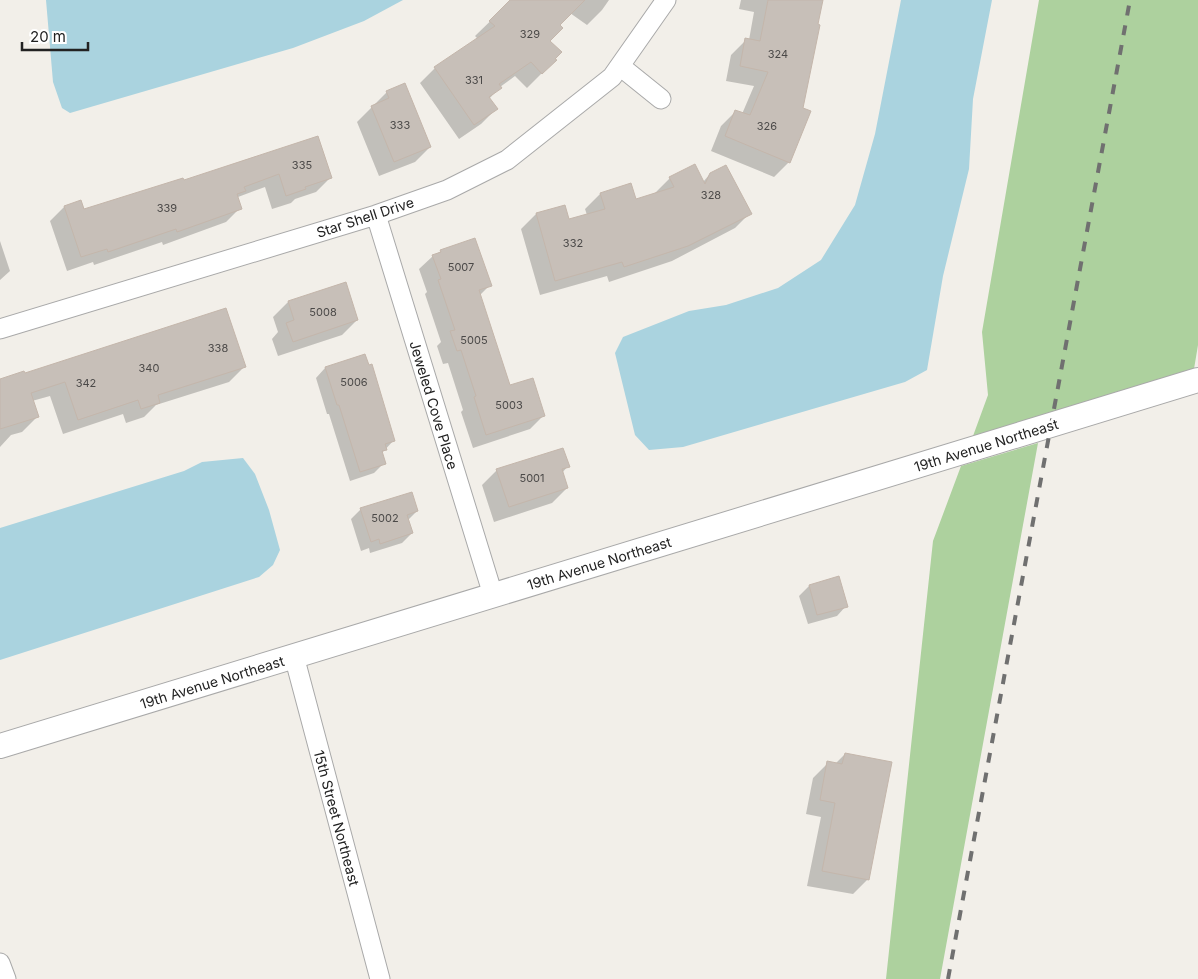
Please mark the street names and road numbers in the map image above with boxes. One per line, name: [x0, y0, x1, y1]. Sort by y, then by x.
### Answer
street label: Star Shell Drive: [314, 193, 416, 241]
street label: Jeweled Cove Place: [406, 339, 462, 471]
street label: 19th Avenue Northeast: [912, 415, 1061, 475]
street label: 19th Avenue Northeast: [525, 533, 674, 593]
street label: 19th Avenue Northeast: [138, 652, 287, 712]
street label: 15th Street Northeast: [311, 748, 363, 888]

